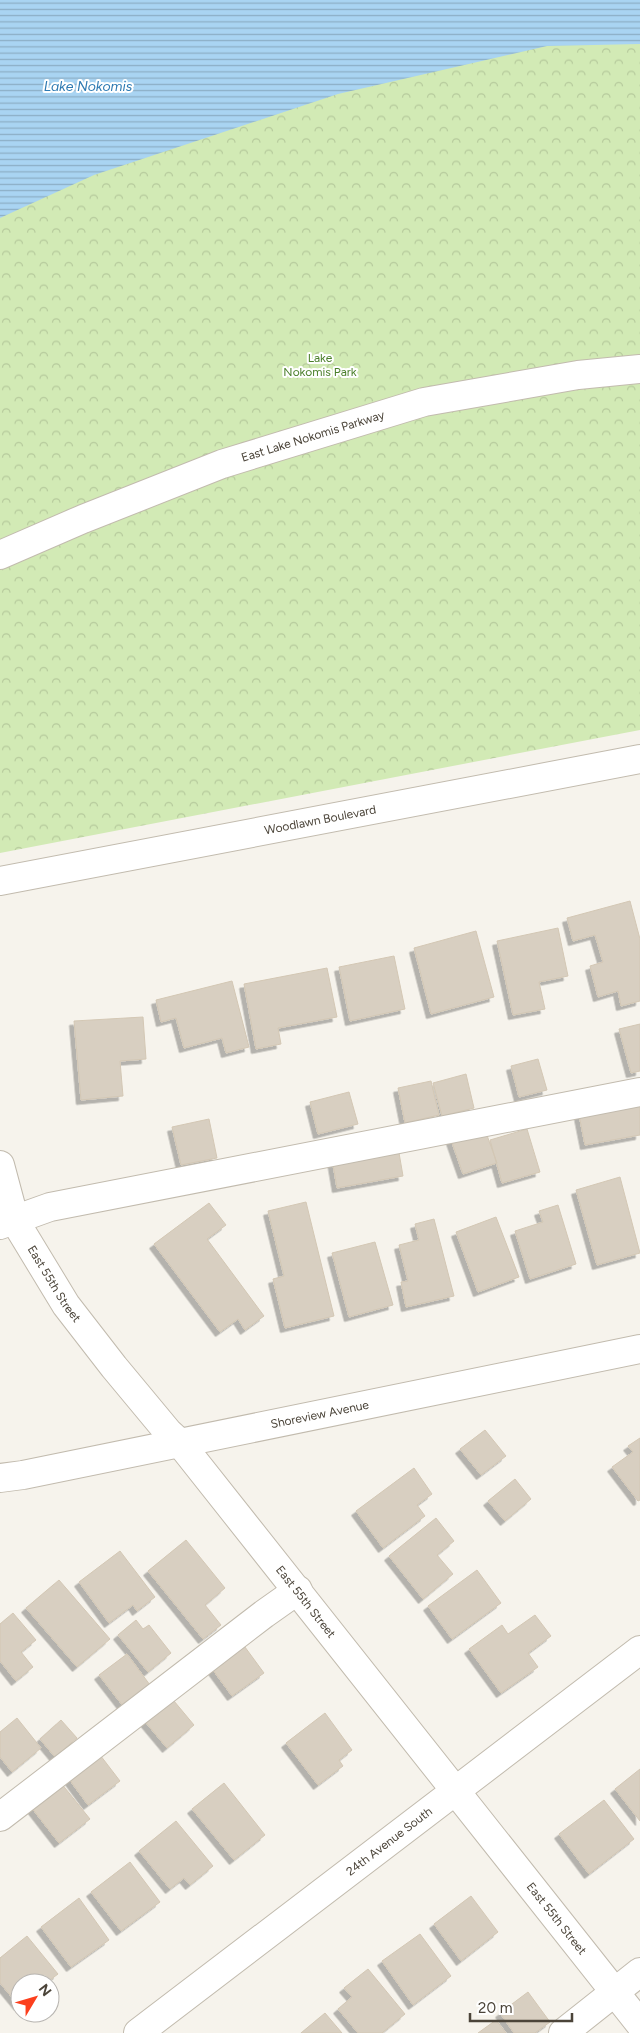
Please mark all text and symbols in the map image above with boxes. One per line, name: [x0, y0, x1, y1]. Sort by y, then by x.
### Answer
water label: Lake Nokomis: [44, 78, 133, 95]
park label: Lake Nokomis Park: [283, 351, 357, 379]
street label: East Lake Nokomis Parkway: [240, 407, 387, 465]
street label: Woodlawn Boulevard: [263, 802, 377, 837]
street label: East 55th Street: [25, 1243, 84, 1325]
street label: Shoreview Avenue: [269, 1397, 370, 1431]
street label: East 55th Street: [273, 1563, 339, 1641]
street label: 24th Avenue South: [344, 1804, 435, 1879]
street label: East 55th Street: [524, 1880, 590, 1958]
north arrow: [10, 1973, 60, 2023]
text: N: [35, 1981, 55, 2000]
scale bar: [470, 1990, 572, 2022]
text: 20 m: [478, 1999, 512, 2017]

